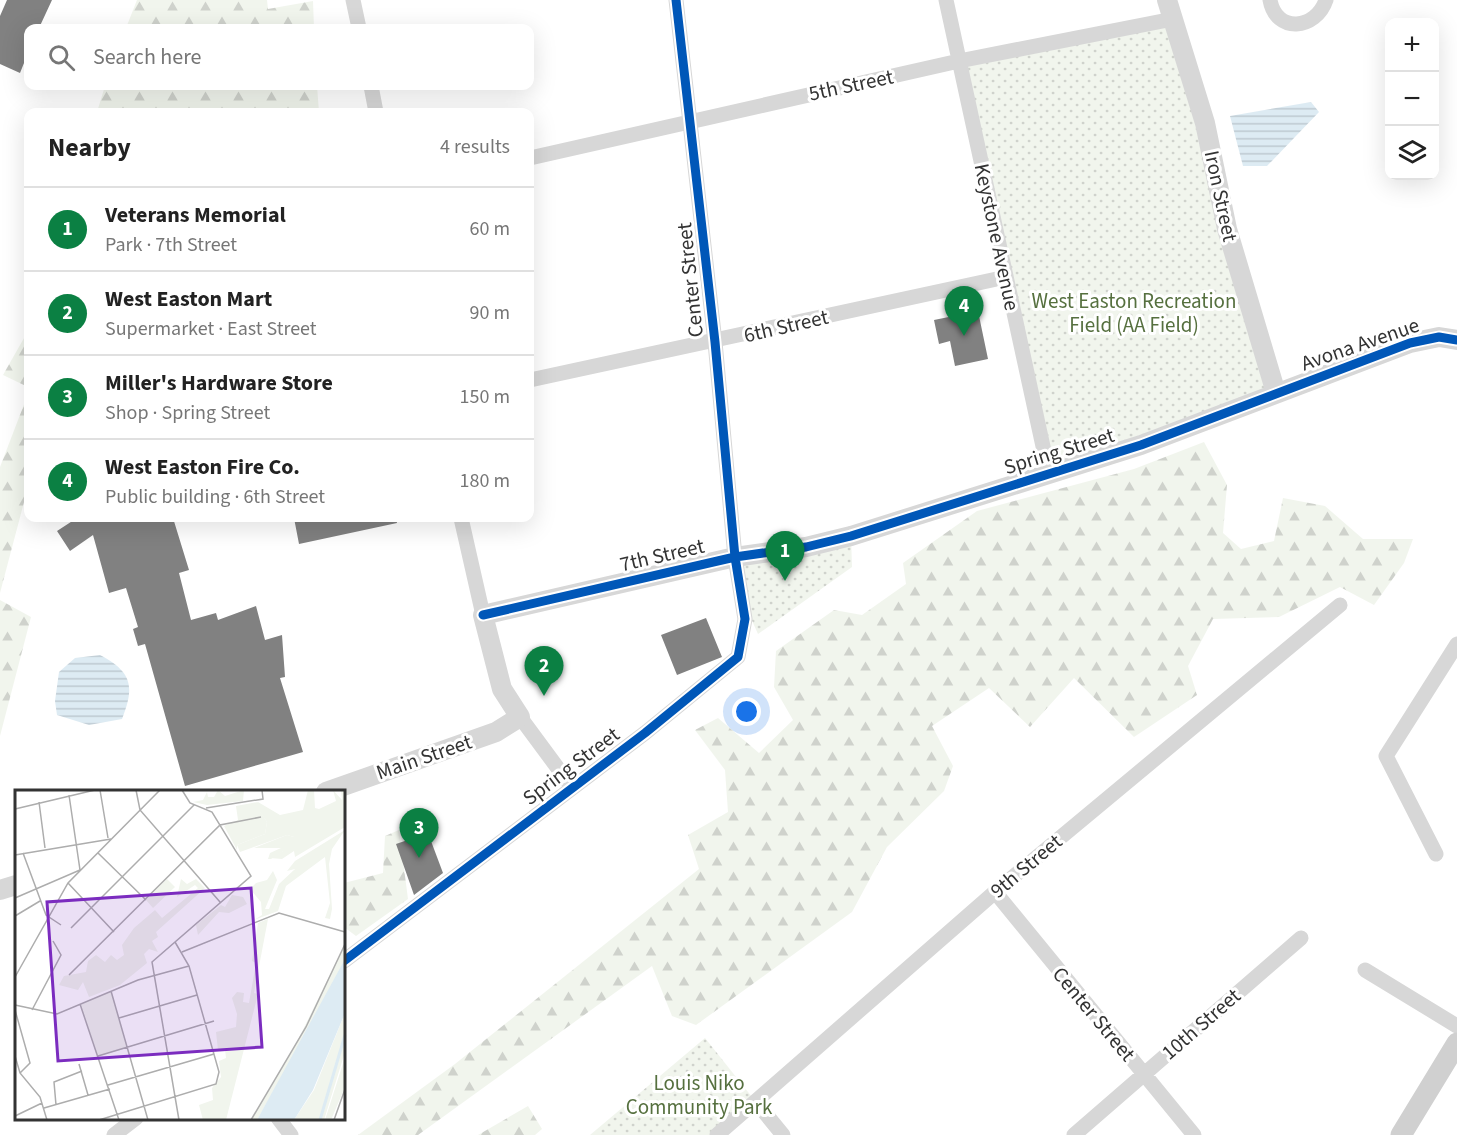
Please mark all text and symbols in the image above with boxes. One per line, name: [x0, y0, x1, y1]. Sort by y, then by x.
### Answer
map controls: [1385, 18, 1439, 180]
button: +: [1385, 18, 1439, 72]
search box: [24, 24, 534, 90]
icon: search: [45, 41, 78, 74]
text: Search here: [93, 41, 201, 73]
street label: 5th Street: [806, 61, 896, 109]
button: −: [1385, 72, 1439, 126]
button: layers: [1385, 126, 1439, 180]
text: Nearby: [48, 129, 131, 166]
text: 4 results: [440, 133, 510, 161]
street label: Iron Street: [1197, 148, 1245, 244]
street label: Keystone Avenue: [967, 161, 1027, 313]
text: Veterans Memorial: [105, 199, 286, 231]
text: 1: [62, 215, 73, 243]
text: 60 m: [470, 215, 510, 243]
street label: Center Street: [669, 221, 711, 339]
text: Park · 7th Street: [105, 231, 237, 259]
text: West Easton Mart: [105, 283, 272, 315]
pin: 4: [944, 286, 984, 336]
park label: West Easton Recreation Field (AA Field): [1032, 286, 1236, 340]
text: 2: [62, 299, 73, 327]
text: 90 m: [470, 299, 510, 327]
street label: 6th Street: [741, 302, 831, 350]
street label: Avona Avenue: [1297, 310, 1423, 378]
text: Supermarket · East Street: [105, 315, 317, 343]
text: Miller's Hardware Store: [105, 367, 333, 399]
text: 3: [62, 383, 73, 411]
text: 150 m: [460, 383, 510, 411]
text: Shop · Spring Street: [105, 399, 270, 427]
street label: Spring Street: [1000, 420, 1118, 482]
text: West Easton Fire Co.: [105, 451, 300, 483]
text: 4: [62, 467, 73, 495]
text: 180 m: [460, 467, 510, 495]
text: Public building · 6th Street: [105, 483, 325, 511]
street label: 7th Street: [617, 531, 707, 579]
pin: 1: [766, 532, 804, 581]
pin: 2: [524, 646, 564, 696]
your location: [732, 697, 761, 726]
street label: Spring Street: [516, 720, 626, 812]
street label: Main Street: [372, 727, 476, 787]
inset map: [15, 790, 345, 1120]
pin: 3: [400, 808, 438, 858]
street label: 9th Street: [984, 827, 1068, 905]
street label: Center Street: [1045, 960, 1143, 1068]
street label: 10th Street: [1155, 981, 1247, 1067]
park label: Louis Niko Community Park: [626, 1068, 773, 1122]

